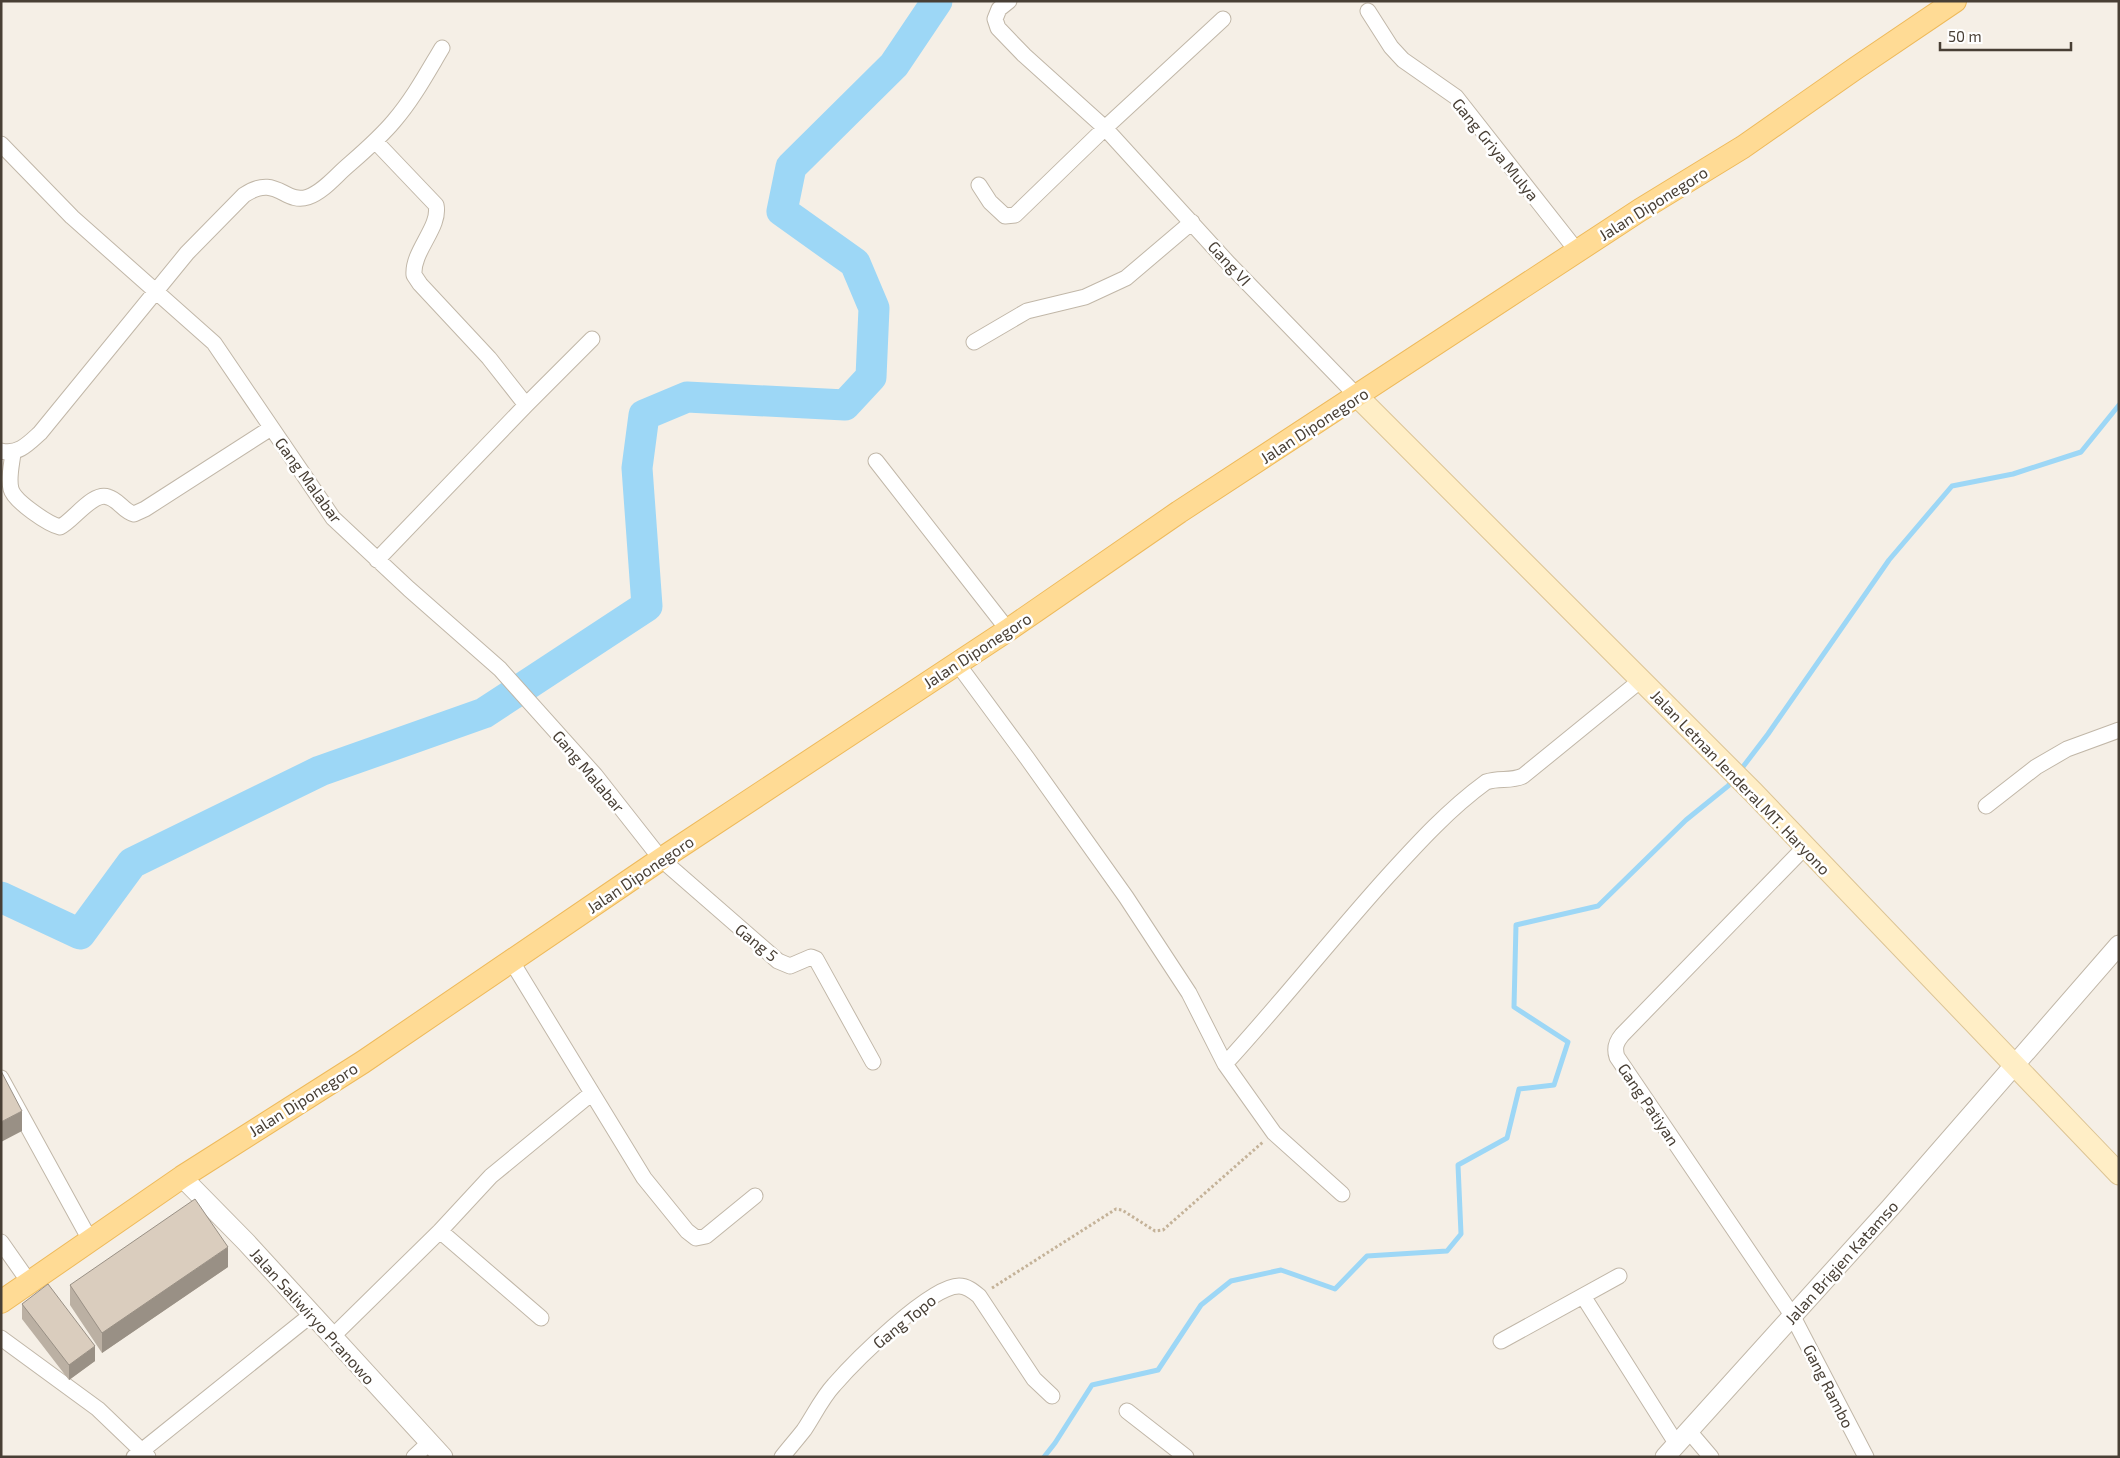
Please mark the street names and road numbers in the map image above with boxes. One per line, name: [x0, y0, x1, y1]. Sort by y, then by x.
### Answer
street label: Gang Griya Mulya: [1449, 94, 1543, 204]
street label: Jalan Diponegoro: [1595, 162, 1711, 244]
street label: Gang VI: [1205, 237, 1255, 289]
street label: Jalan Diponegoro: [1257, 383, 1371, 467]
street label: Gang Malabar: [272, 433, 347, 527]
street label: Jalan Diponegoro: [920, 608, 1034, 692]
street label: Jalan Letnan Jenderal MT. Haryono: [1647, 686, 1835, 878]
street label: Gang Malabar: [549, 726, 629, 816]
street label: Jalan Diponegoro: [583, 831, 697, 917]
street label: Gang 5: [732, 919, 782, 965]
street label: Jalan Diponegoro: [245, 1058, 361, 1140]
street label: Gang Patiyan: [1614, 1059, 1684, 1149]
street label: Jalan Brigjen Katamso: [1781, 1196, 1902, 1328]
street label: Jalan Saliwiryo Pranowo: [247, 1244, 379, 1388]
street label: Gang Topo: [869, 1290, 939, 1352]
street label: Gang Rambo: [1800, 1341, 1858, 1431]

